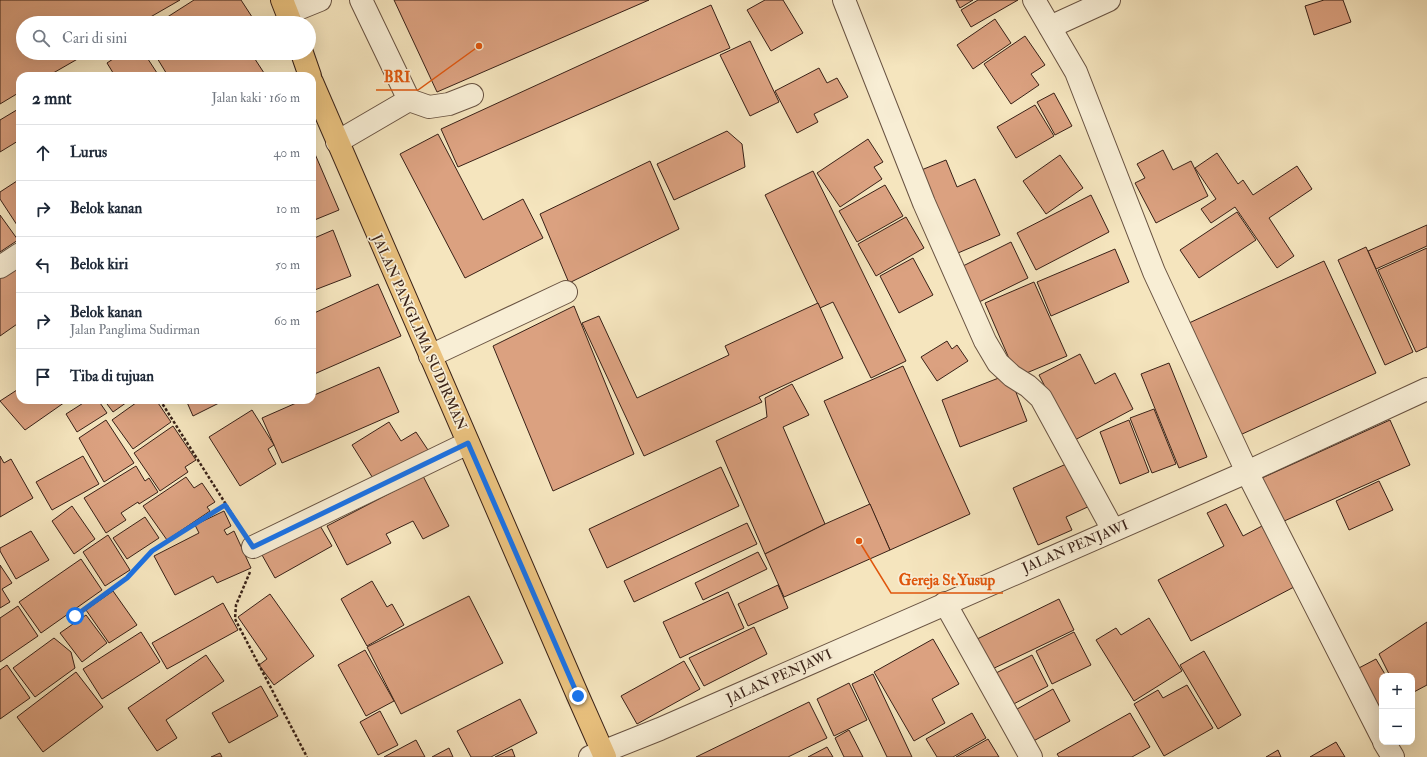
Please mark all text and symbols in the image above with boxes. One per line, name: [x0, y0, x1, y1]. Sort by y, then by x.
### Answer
search box: [16, 16, 316, 60]
icon: search: [30, 27, 52, 49]
text: Cari di sini: [62, 29, 127, 48]
callout: BRI: [376, 63, 418, 90]
text: BRI: [384, 68, 410, 87]
text: 2 mnt: [32, 88, 72, 109]
text: Jalan kaki · 160 m: [212, 90, 300, 106]
icon: ahead: [32, 142, 54, 164]
text: Lurus: [70, 143, 107, 162]
text: 40 m: [274, 145, 300, 161]
icon: right: [32, 198, 54, 220]
text: Belok kanan: [70, 199, 142, 218]
text: 10 m: [276, 201, 300, 217]
street label: JALAN PANGLIMA SUDIRMAN: [368, 231, 471, 433]
icon: left: [32, 254, 54, 276]
text: Belok kiri: [70, 255, 128, 274]
text: 50 m: [275, 257, 300, 273]
text: Belok kanan: [70, 303, 142, 322]
icon: right: [32, 310, 54, 332]
text: 60 m: [274, 313, 300, 329]
text: Jalan Panglima Sudirman: [70, 322, 200, 338]
icon: arrive: [32, 366, 54, 388]
text: Tiba di tujuan: [70, 367, 154, 386]
street label: JALAN PENJAWI: [1019, 516, 1131, 577]
callout: Gereja St.Yusup: [891, 566, 1003, 593]
text: Gereja St.Yusup: [899, 571, 996, 591]
route start: [66, 607, 84, 625]
street label: JALAN PENJAWI: [723, 645, 835, 708]
map controls: [1379, 673, 1415, 745]
button: +: [1379, 673, 1415, 709]
route end: [569, 687, 587, 705]
button: −: [1379, 709, 1415, 745]

